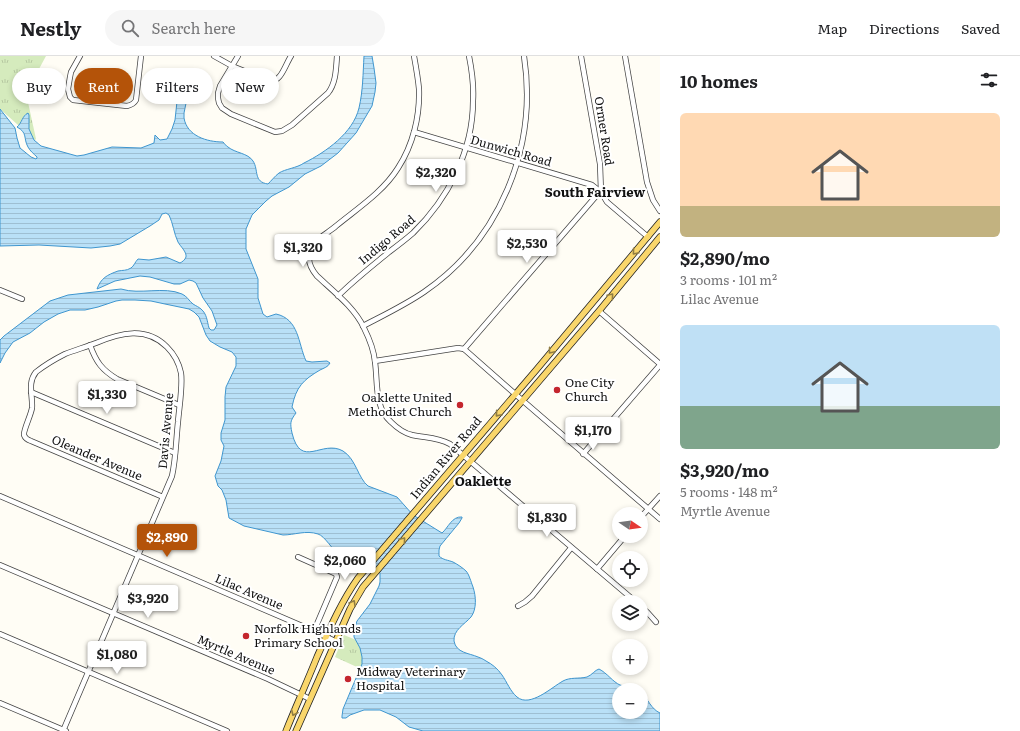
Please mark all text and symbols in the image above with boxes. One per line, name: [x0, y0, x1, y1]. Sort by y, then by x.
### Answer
search box: [105, 10, 385, 46]
text: Nestly: [20, 14, 81, 42]
text: Search here: [151, 16, 236, 39]
icon: search: [119, 17, 141, 39]
text: Map: [817, 18, 847, 38]
text: Directions: [869, 18, 939, 38]
text: Saved: [961, 18, 1000, 38]
chip: Buy: [12, 68, 66, 104]
chip: Rent: [74, 68, 133, 104]
chip: Filters: [141, 68, 213, 104]
chip: New: [221, 68, 279, 104]
text: 10 homes: [680, 68, 758, 93]
icon: filters: [978, 69, 1000, 91]
street label: Ormer Road: [591, 95, 619, 167]
street label: Dunwich Road: [468, 130, 555, 170]
icon: home: [804, 139, 876, 211]
pin: $2,320: [403, 159, 469, 193]
text: $2,320: [416, 162, 456, 181]
district label: South Fairview: [545, 182, 646, 201]
street label: Indigo Road: [354, 210, 419, 268]
pin: $2,530: [494, 230, 560, 264]
text: $2,530: [506, 233, 548, 252]
pin: $1,320: [270, 234, 336, 268]
text: $1,320: [283, 237, 323, 256]
text: $2,890/mo: [680, 245, 770, 270]
one-way arrow: [632, 247, 639, 255]
text: 3 rooms · 101 m²: [680, 270, 777, 289]
text: Lilac Avenue: [680, 289, 759, 308]
one-way arrow: [606, 294, 613, 301]
one-way arrow: [549, 347, 556, 354]
icon: home: [804, 351, 876, 423]
place label: One City Church: [565, 373, 614, 405]
pin: $1,330: [74, 381, 140, 415]
text: $1,330: [87, 384, 127, 403]
marker: One City Church: [552, 385, 562, 395]
place label: Oaklette United Methodist Church: [348, 388, 453, 420]
street label: Davis Avenue: [153, 392, 177, 470]
marker: Oaklette United Methodist Church: [455, 400, 465, 410]
one-way arrow: [495, 409, 502, 417]
street label: Indian River Road: [405, 412, 486, 503]
pin: $1,170: [560, 417, 626, 451]
text: $1,170: [574, 420, 612, 439]
street label: Oleander Avenue: [49, 430, 146, 484]
text: $3,920/mo: [680, 457, 769, 482]
district label: Oaklette: [455, 471, 511, 490]
text: 5 rooms · 148 m²: [680, 482, 778, 501]
text: Myrtle Avenue: [680, 501, 770, 520]
pin: $1,830: [514, 504, 580, 538]
text: $1,830: [527, 507, 567, 526]
north arrow: [612, 507, 648, 543]
map controls: [612, 507, 648, 719]
pin: $2,890: [134, 524, 200, 558]
text: $2,890: [146, 527, 188, 546]
one-way arrow: [398, 537, 405, 545]
pin: $2,060: [312, 547, 378, 581]
text: $2,060: [324, 550, 366, 569]
button: locate: [612, 551, 648, 587]
street label: Lilac Avenue: [212, 569, 286, 614]
pin: $3,920: [115, 585, 181, 619]
text: $3,920: [127, 588, 169, 607]
button: layers: [612, 595, 648, 631]
one-way arrow: [348, 600, 355, 607]
place label: Norfolk Highlands Primary School: [254, 619, 361, 651]
street label: Myrtle Avenue: [195, 630, 278, 679]
marker: Norfolk Highlands Primary School: [241, 631, 251, 641]
button: +: [612, 639, 648, 675]
pin: $1,080: [84, 641, 150, 675]
text: $1,080: [96, 644, 138, 663]
place label: Midway Veterinary Hospital: [356, 662, 466, 694]
marker: Midway Veterinary Hospital: [343, 674, 353, 684]
button: −: [612, 683, 648, 719]
one-way arrow: [290, 709, 298, 716]

